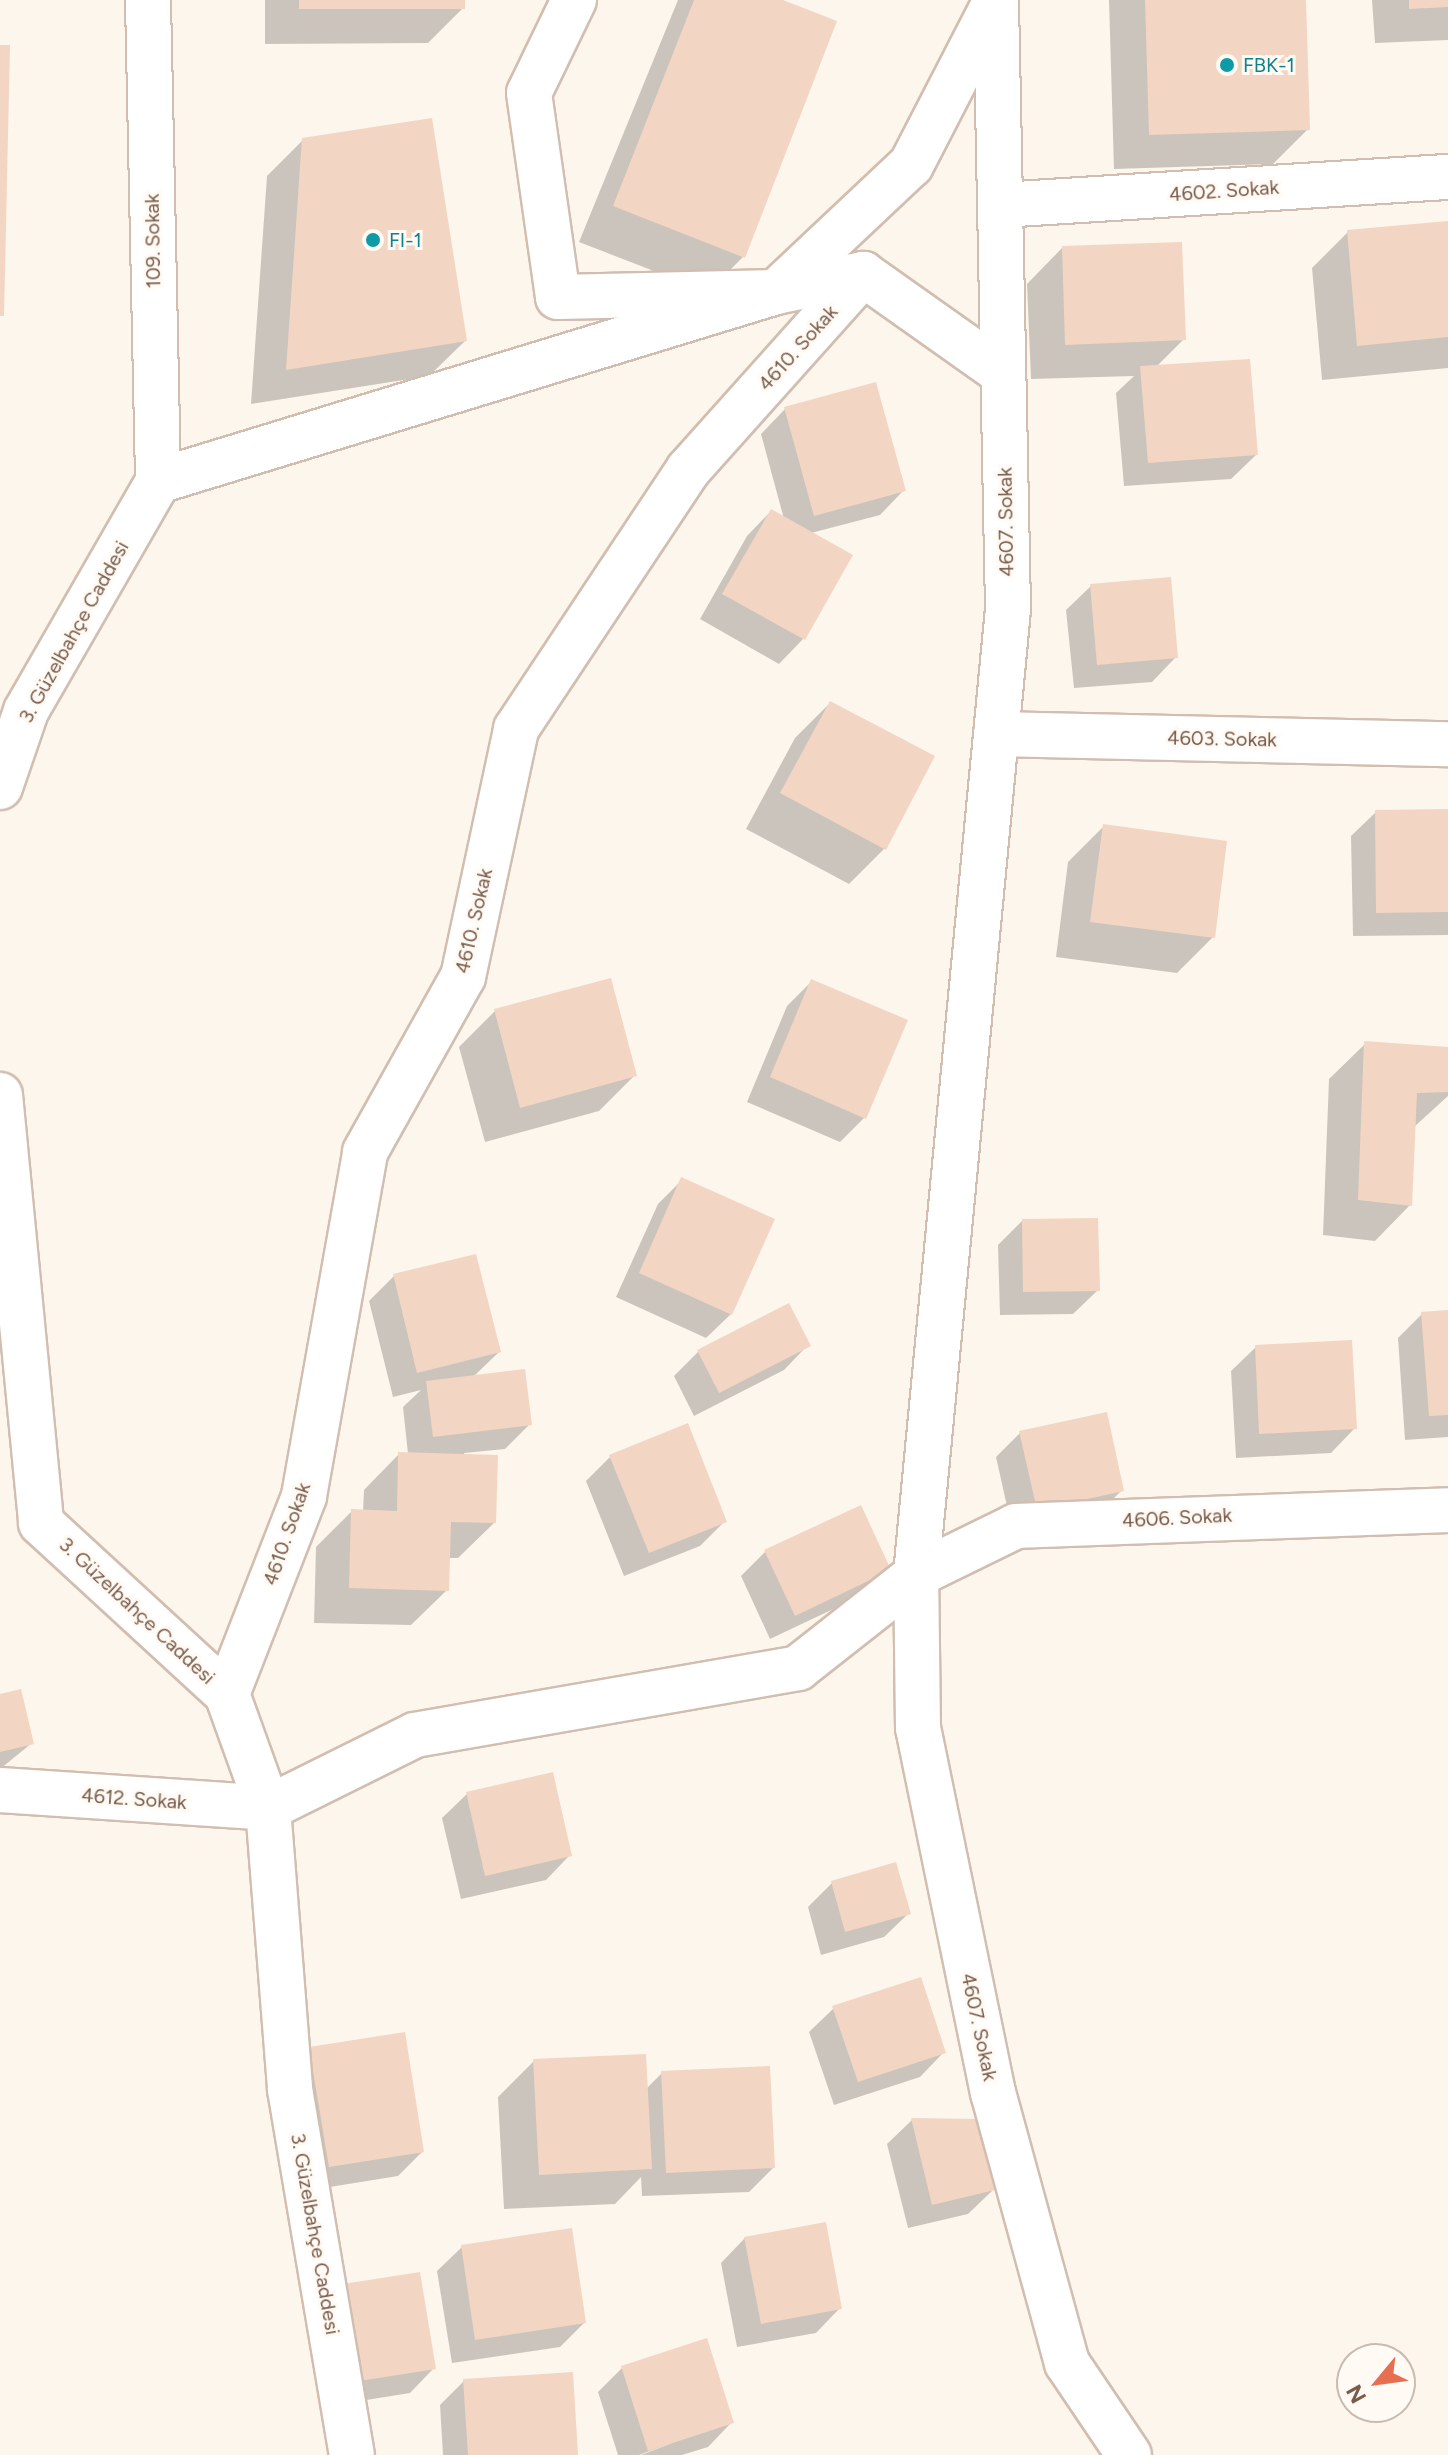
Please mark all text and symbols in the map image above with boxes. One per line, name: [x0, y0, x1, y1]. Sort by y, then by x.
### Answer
place label: FBK-1: [1243, 53, 1295, 77]
marker: FBK-1: [1218, 56, 1236, 74]
street label: 4602. Sokak: [1168, 175, 1280, 207]
street label: 109. Sokak: [140, 193, 166, 289]
place label: FI-1: [389, 228, 422, 252]
marker: FI-1: [364, 231, 382, 249]
street label: 4610. Sokak: [753, 300, 843, 396]
street label: 4607. Sokak: [993, 467, 1019, 577]
street label: 3. Güzelbahçe Caddesi: [14, 537, 134, 727]
street label: 4603. Sokak: [1167, 726, 1277, 752]
street label: 4610. Sokak: [450, 866, 498, 976]
street label: 4610. Sokak: [258, 1479, 316, 1589]
street label: 4606. Sokak: [1121, 1503, 1233, 1533]
street label: 3. Güzelbahçe Caddesi: [54, 1533, 220, 1689]
street label: 4612. Sokak: [81, 1783, 187, 1815]
street label: 4607. Sokak: [956, 1971, 1002, 2083]
street label: 3. Güzelbahçe Caddesi: [285, 2131, 345, 2337]
north arrow: [1336, 2343, 1416, 2423]
text: N: [1340, 2380, 1372, 2408]

